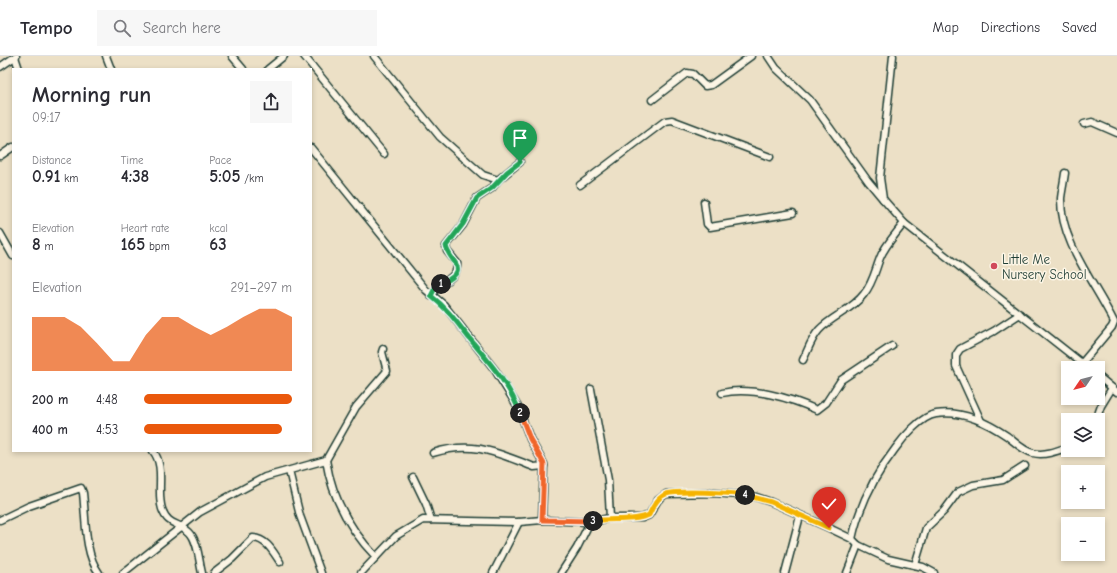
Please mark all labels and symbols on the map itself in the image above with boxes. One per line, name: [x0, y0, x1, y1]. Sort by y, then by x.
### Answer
pin: [503, 121, 537, 162]
place label: Little Me Nursery School: [1002, 252, 1087, 282]
marker: Little Me Nursery School: [989, 261, 999, 271]
pin: 1: [431, 274, 451, 294]
north arrow: [1061, 361, 1105, 405]
pin: 2: [510, 403, 530, 423]
pin: 4: [735, 485, 755, 505]
pin: [812, 487, 846, 528]
pin: 3: [583, 511, 603, 531]

